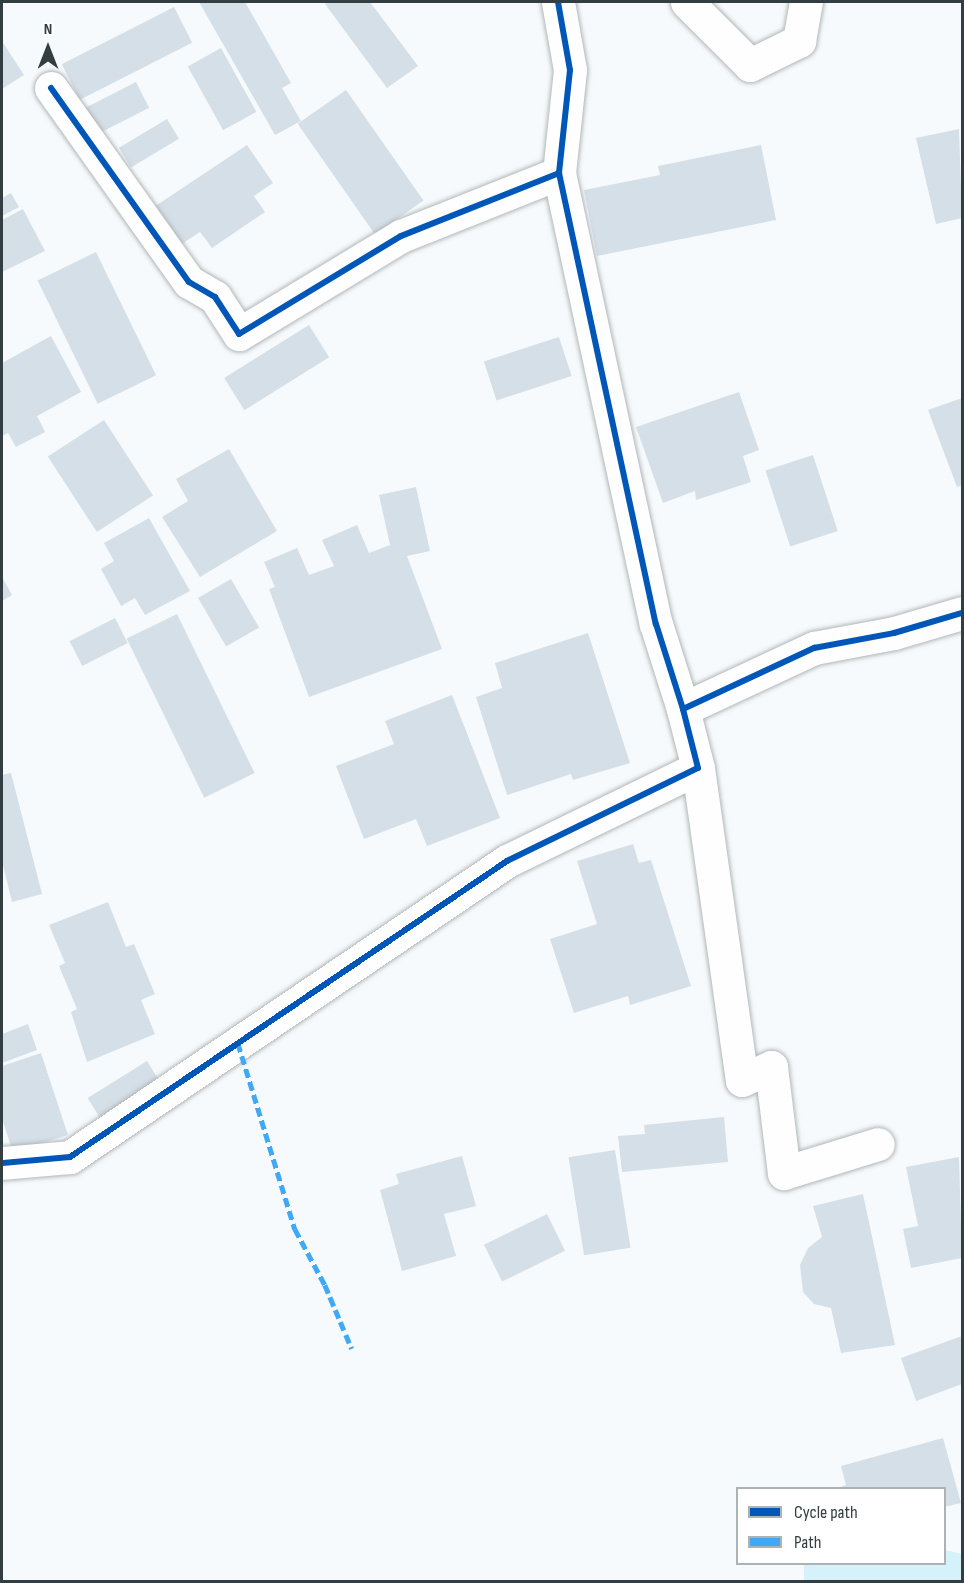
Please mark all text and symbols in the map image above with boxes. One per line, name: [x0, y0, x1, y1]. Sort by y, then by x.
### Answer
north arrow: [18, 18, 78, 78]
text: N: [44, 20, 52, 39]
legend: [736, 1487, 946, 1565]
text: Cycle path: [794, 1502, 858, 1523]
text: Path: [794, 1532, 822, 1553]

